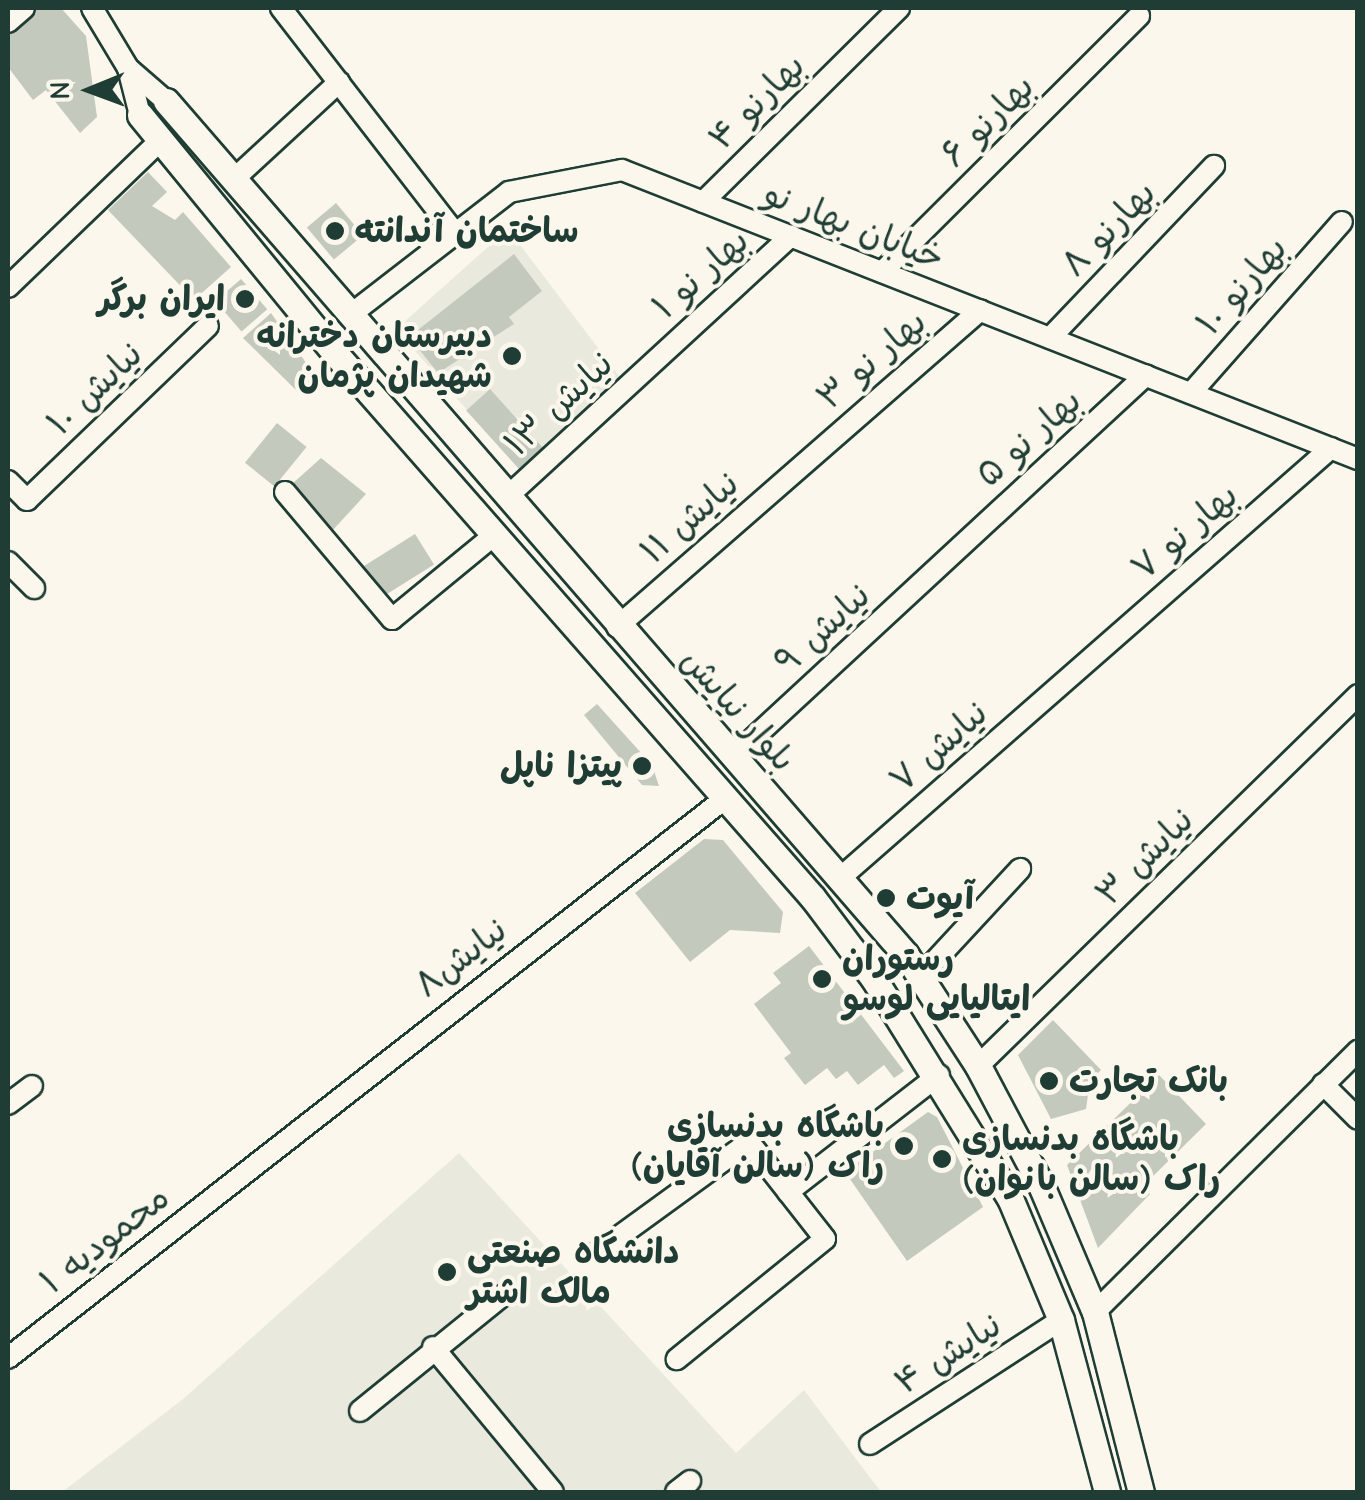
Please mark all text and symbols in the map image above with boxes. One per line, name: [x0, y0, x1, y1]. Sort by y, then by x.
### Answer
north arrow: [40, 40, 140, 140]
street label: ۴ بهارنو: [700, 45, 814, 159]
street label: ۶ بهارنو: [933, 66, 1043, 176]
text: N: [44, 81, 76, 100]
street label: خیابان بهار نو: [758, 172, 950, 280]
street label: ۸ بهارنو: [1053, 172, 1165, 286]
place label: ساختمان آندانته: [355, 210, 579, 252]
marker: ساختمان آندانته: [324, 220, 346, 242]
street label: ۱ بهار نو: [644, 220, 758, 328]
street label: ۱۰ بهارنو: [1188, 228, 1296, 344]
place label: ایران برگر: [98, 278, 225, 320]
marker: ایران برگر: [234, 288, 256, 310]
street label: ۳ بهار نو: [809, 301, 935, 419]
place label: دبیرستان دخترانه شهیدان پژمان: [256, 315, 492, 397]
street label: نیایش ۱۰: [39, 333, 151, 445]
street label: نیایش ۱۳: [496, 343, 622, 465]
marker: دبیرستان دخترانه شهیدان پژمان: [501, 345, 523, 367]
street label: ۵ بهار نو: [968, 380, 1090, 496]
street label: نیایش ۱۱: [632, 463, 748, 573]
street label: ۷ بهار نو: [1123, 474, 1247, 590]
street label: نیایش ۹: [767, 575, 879, 683]
street label: بلوار نیایش: [672, 640, 804, 780]
street label: نیایش ۷: [881, 692, 997, 802]
place label: پیتزا ناپل: [500, 745, 622, 787]
marker: پیتزا ناپل: [631, 755, 653, 777]
street label: نیایش ۳: [1087, 799, 1203, 915]
place label: آیوت: [906, 877, 974, 919]
marker: آیوت: [875, 887, 897, 909]
street label: نیایش۸: [407, 909, 515, 1007]
place label: رستوران ایتالیایی لوسو: [842, 938, 1030, 1020]
marker: رستوران ایتالیایی لوسو: [811, 968, 833, 990]
place label: بانک تجارت: [1069, 1060, 1228, 1102]
marker: بانک تجارت: [1038, 1070, 1060, 1092]
place label: باشگاه بدنسازی راک (سالن آقایان): [630, 1105, 884, 1187]
place label: باشگاه بدنسازی راک (سالن بانوان): [962, 1118, 1220, 1200]
marker: باشگاه بدنسازی راک (سالن آقایان): [893, 1135, 915, 1157]
marker: باشگاه بدنسازی راک (سالن بانوان): [931, 1148, 953, 1170]
street label: ۱ محمودیه: [32, 1177, 178, 1303]
place label: دانشگاه صنعتی مالک اشتر: [467, 1231, 679, 1313]
marker: دانشگاه صنعتی مالک اشتر: [436, 1261, 458, 1283]
street label: نیایش ۴: [887, 1304, 1009, 1404]

